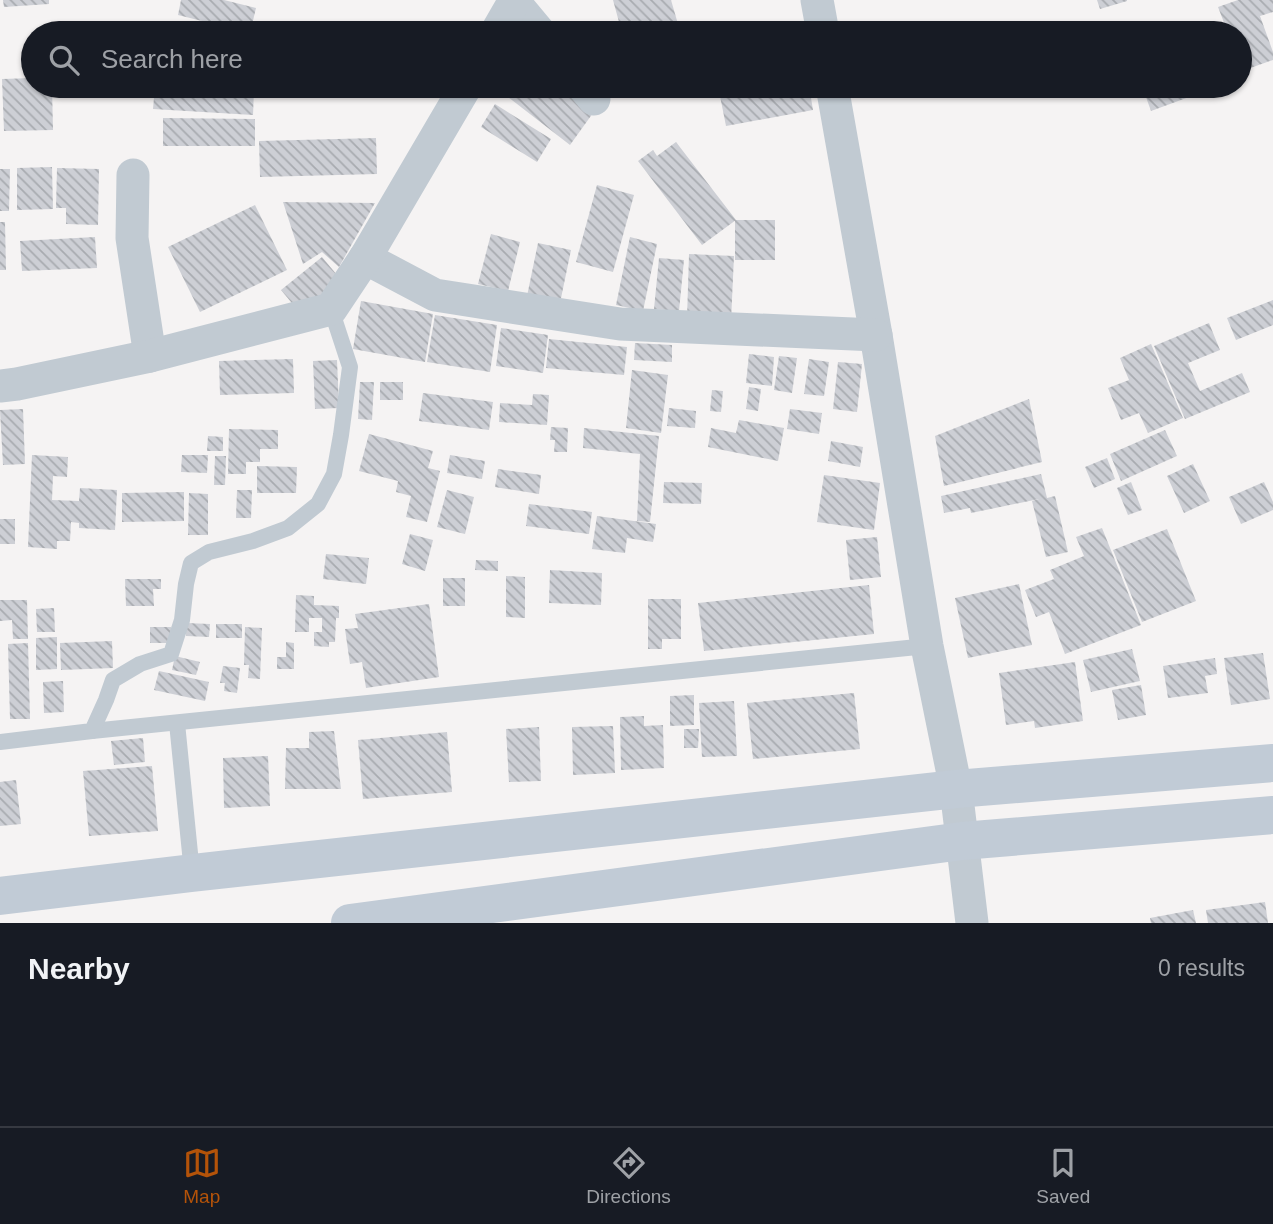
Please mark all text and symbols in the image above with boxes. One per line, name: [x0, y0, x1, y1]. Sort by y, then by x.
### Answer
search box: [21, 21, 1252, 98]
icon: search: [45, 41, 83, 79]
text: Search here: [101, 44, 243, 74]
text: Nearby: [28, 952, 130, 985]
text: 0 results: [1158, 955, 1245, 981]
tab: Map: [183, 1144, 221, 1208]
tab: Directions: [586, 1144, 671, 1208]
tab: Saved: [1036, 1144, 1090, 1208]

